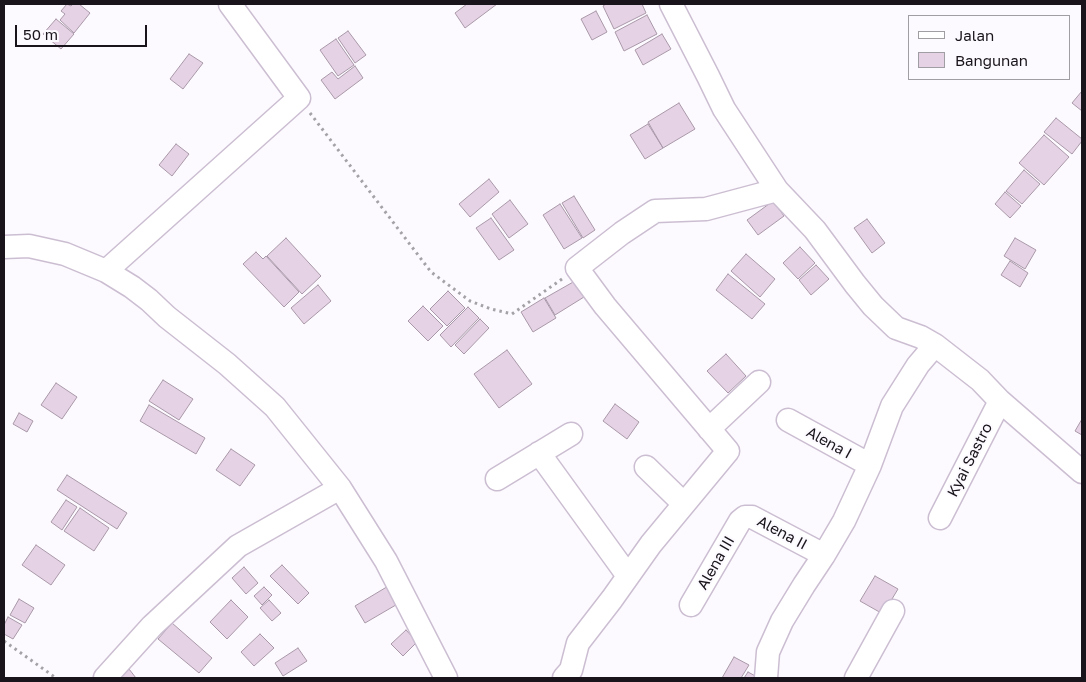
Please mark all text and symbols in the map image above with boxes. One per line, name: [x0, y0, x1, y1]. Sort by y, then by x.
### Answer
scale bar: [18, 15, 150, 47]
legend: [908, 15, 1071, 80]
text: 50 m: [23, 25, 58, 43]
text: Jalan: [955, 26, 994, 44]
text: Bangunan: [955, 51, 1028, 69]
street label: Kyai Sastro: [944, 420, 996, 500]
street label: Alena I: [803, 423, 855, 463]
street label: Alena II: [754, 512, 810, 554]
street label: Alena III: [694, 533, 738, 593]

